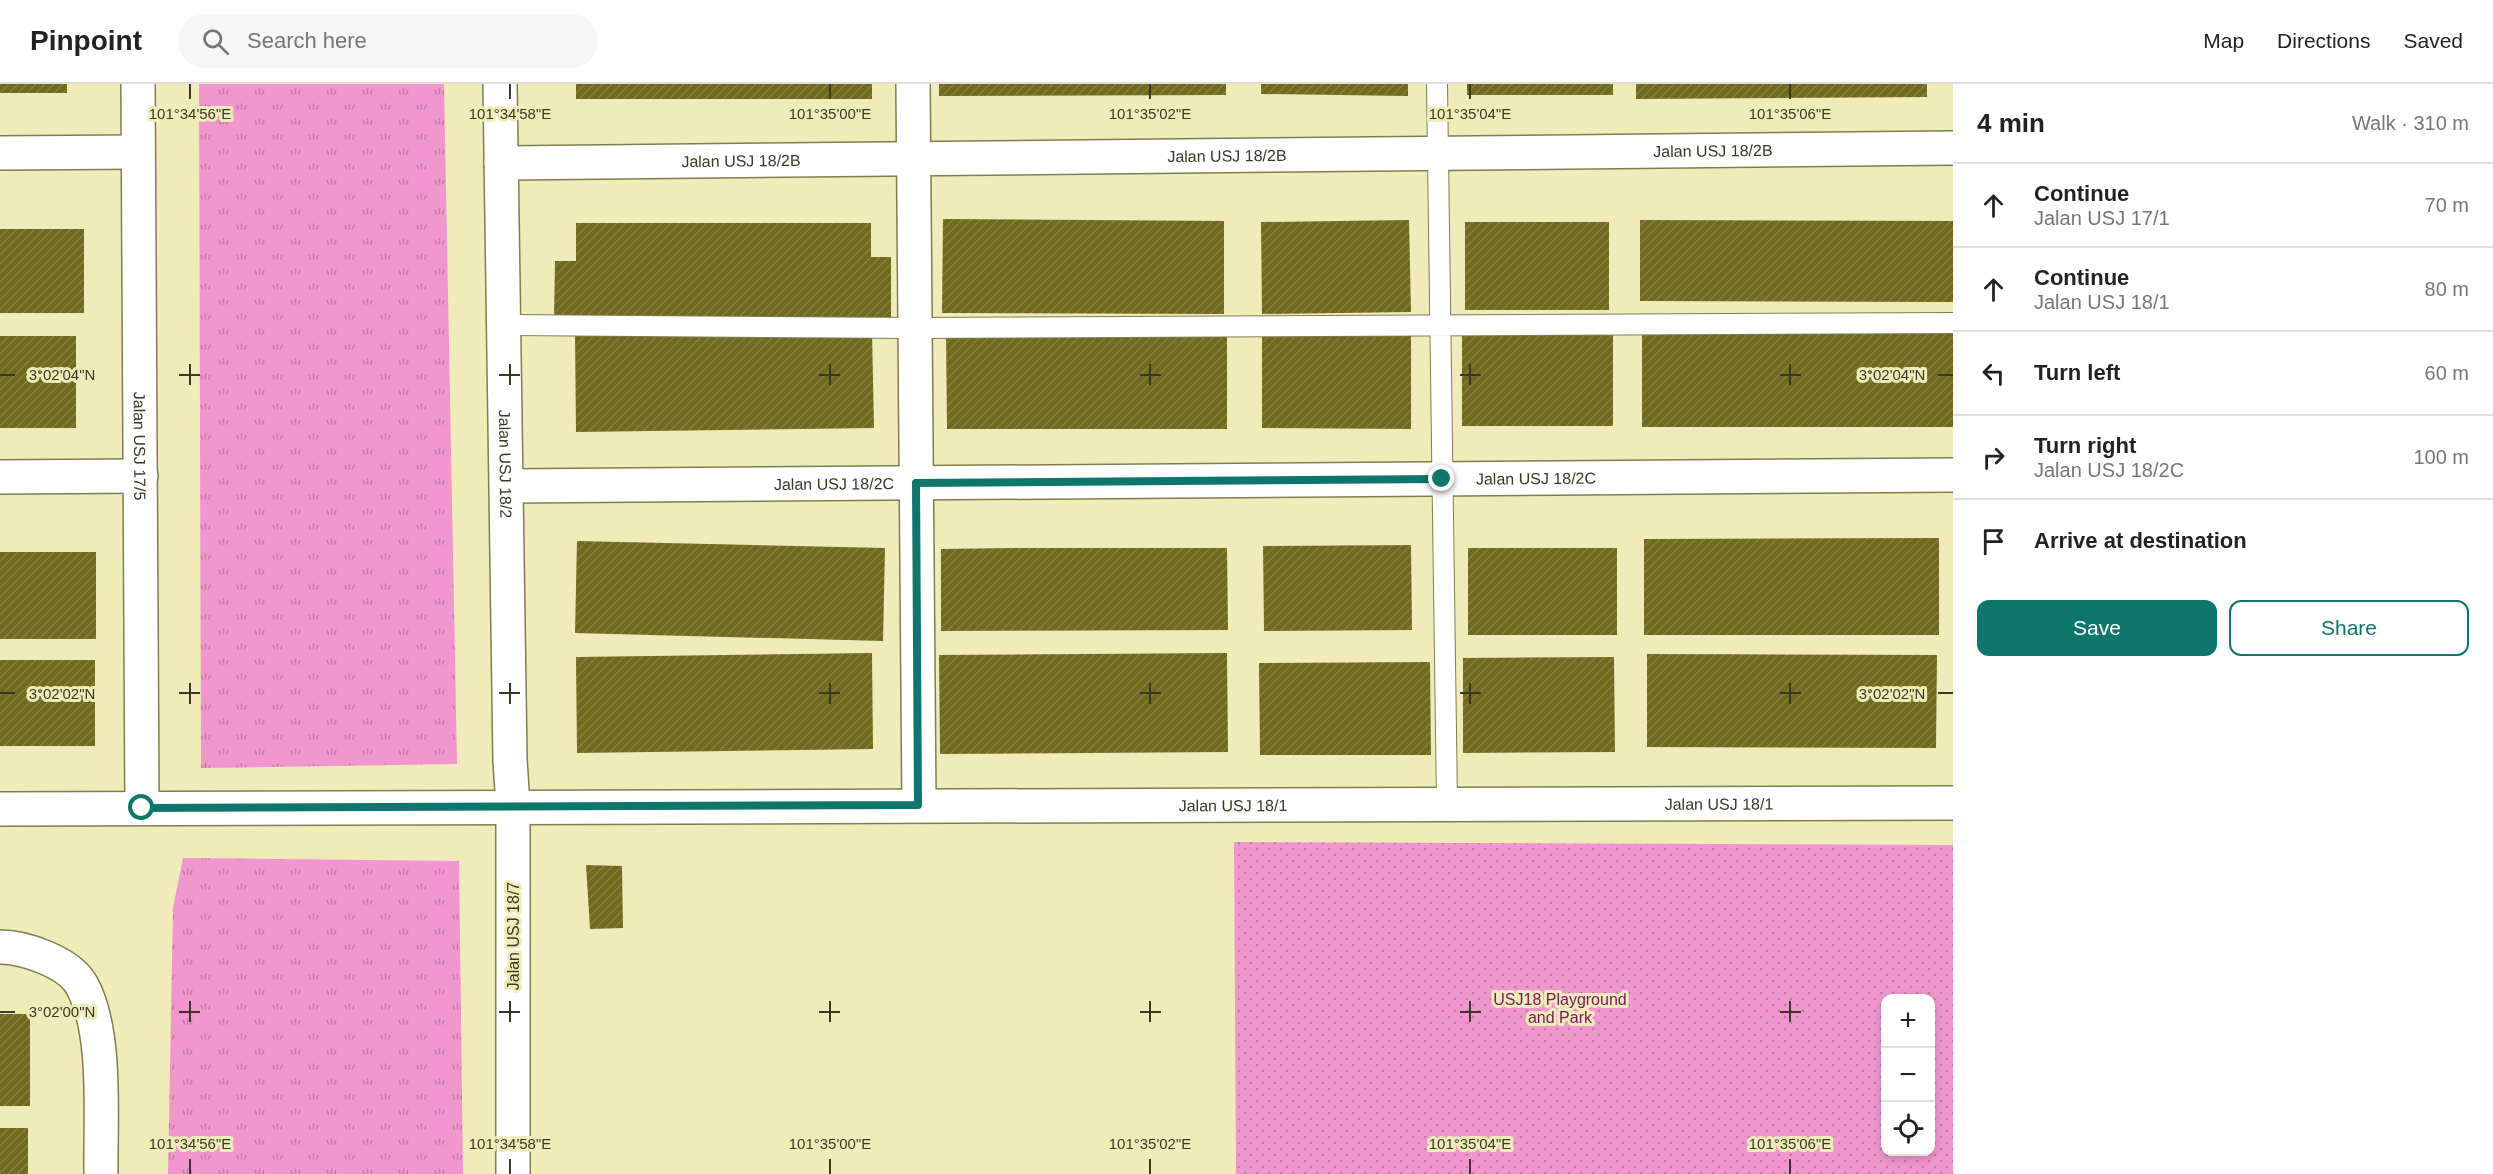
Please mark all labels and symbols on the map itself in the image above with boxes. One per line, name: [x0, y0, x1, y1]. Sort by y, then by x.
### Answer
text: 101°34'56"E: [149, 105, 231, 122]
text: 101°34'58"E: [469, 105, 551, 122]
text: 101°35'00"E: [789, 105, 871, 122]
text: 101°35'02"E: [1109, 105, 1191, 122]
text: 101°35'04"E: [1429, 105, 1511, 122]
text: 101°35'06"E: [1749, 105, 1831, 122]
street label: Jalan USJ 18/2B: [1653, 141, 1773, 160]
street label: Jalan USJ 18/2B: [1167, 146, 1287, 165]
street label: Jalan USJ 18/2B: [681, 151, 801, 170]
text: 3°02'04"N: [29, 366, 95, 383]
text: 3°02'04"N: [1859, 366, 1925, 383]
street label: Jalan USJ 17/5: [131, 392, 149, 500]
street label: Jalan USJ 18/2: [496, 410, 515, 518]
route end: [1428, 465, 1454, 491]
street label: Jalan USJ 18/2C: [1476, 469, 1596, 487]
street label: Jalan USJ 18/2C: [774, 475, 894, 492]
text: 3°02'02"N: [29, 685, 95, 702]
text: 3°02'02"N: [1859, 685, 1925, 702]
route start: [128, 794, 154, 820]
street label: Jalan USJ 18/1: [1665, 795, 1773, 812]
street label: Jalan USJ 18/1: [1179, 797, 1287, 814]
street label: Jalan USJ 18/7: [505, 882, 522, 990]
park label: USJ18 Playground and Park: [1493, 991, 1627, 1026]
text: 3°02'00"N: [29, 1003, 95, 1020]
text: 101°34'56"E: [149, 1135, 231, 1152]
text: 101°34'58"E: [469, 1135, 551, 1152]
text: 101°35'00"E: [789, 1135, 871, 1152]
text: 101°35'02"E: [1109, 1135, 1191, 1152]
text: 101°35'04"E: [1429, 1135, 1511, 1152]
text: 101°35'06"E: [1749, 1135, 1831, 1152]

